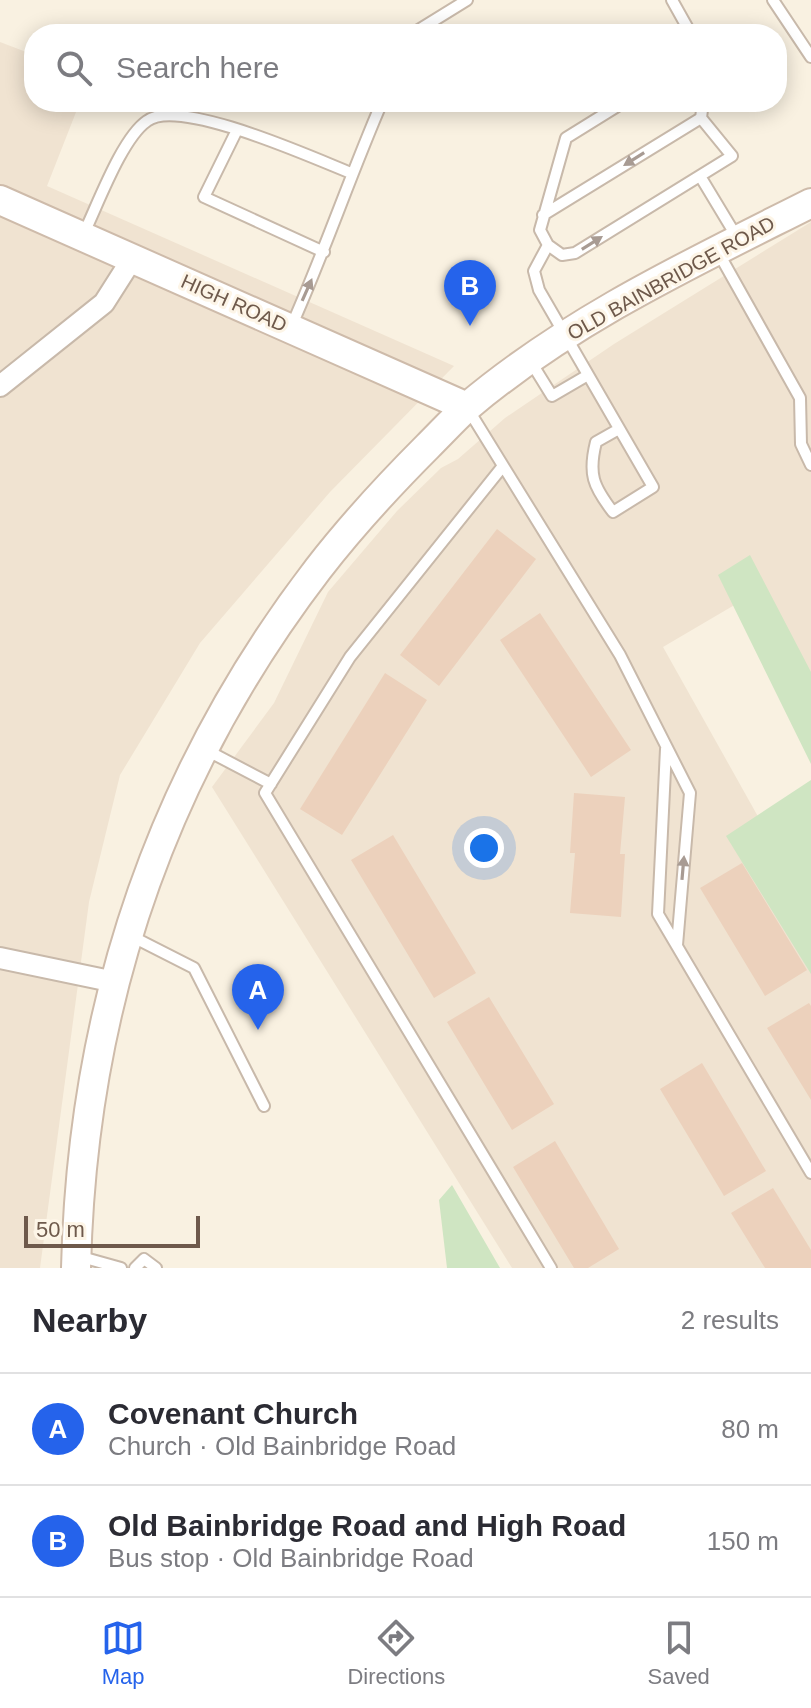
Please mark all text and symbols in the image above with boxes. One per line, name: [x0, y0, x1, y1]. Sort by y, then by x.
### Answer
search box: [24, 24, 787, 112]
icon: search: [52, 46, 96, 90]
text: Search here: [116, 51, 279, 84]
one-way arrow: [623, 151, 645, 165]
street label: OLD BAINBRIDGE ROAD: [564, 212, 778, 344]
one-way arrow: [581, 236, 603, 250]
pin: B: [444, 260, 496, 326]
street label: HIGH ROAD: [178, 270, 290, 336]
one-way arrow: [301, 279, 314, 302]
your location: [464, 828, 504, 868]
one-way arrow: [677, 855, 690, 880]
pin: A: [232, 964, 284, 1030]
scale bar: [24, 1212, 200, 1248]
text: 50 m: [36, 1217, 85, 1242]
text: Nearby: [32, 1301, 147, 1339]
text: 2 results: [681, 1305, 779, 1335]
text: Covenant Church: [108, 1397, 358, 1430]
text: A: [49, 1414, 67, 1444]
text: 80 m: [721, 1414, 779, 1444]
text: Church · Old Bainbridge Road: [108, 1431, 456, 1461]
text: Old Bainbridge Road and High Road: [108, 1509, 626, 1542]
text: B: [49, 1526, 67, 1556]
text: 150 m: [707, 1526, 779, 1556]
text: Bus stop · Old Bainbridge Road: [108, 1543, 474, 1573]
tab: Map: [101, 1616, 145, 1690]
tab: Directions: [347, 1616, 445, 1690]
tab: Saved: [647, 1616, 710, 1690]

